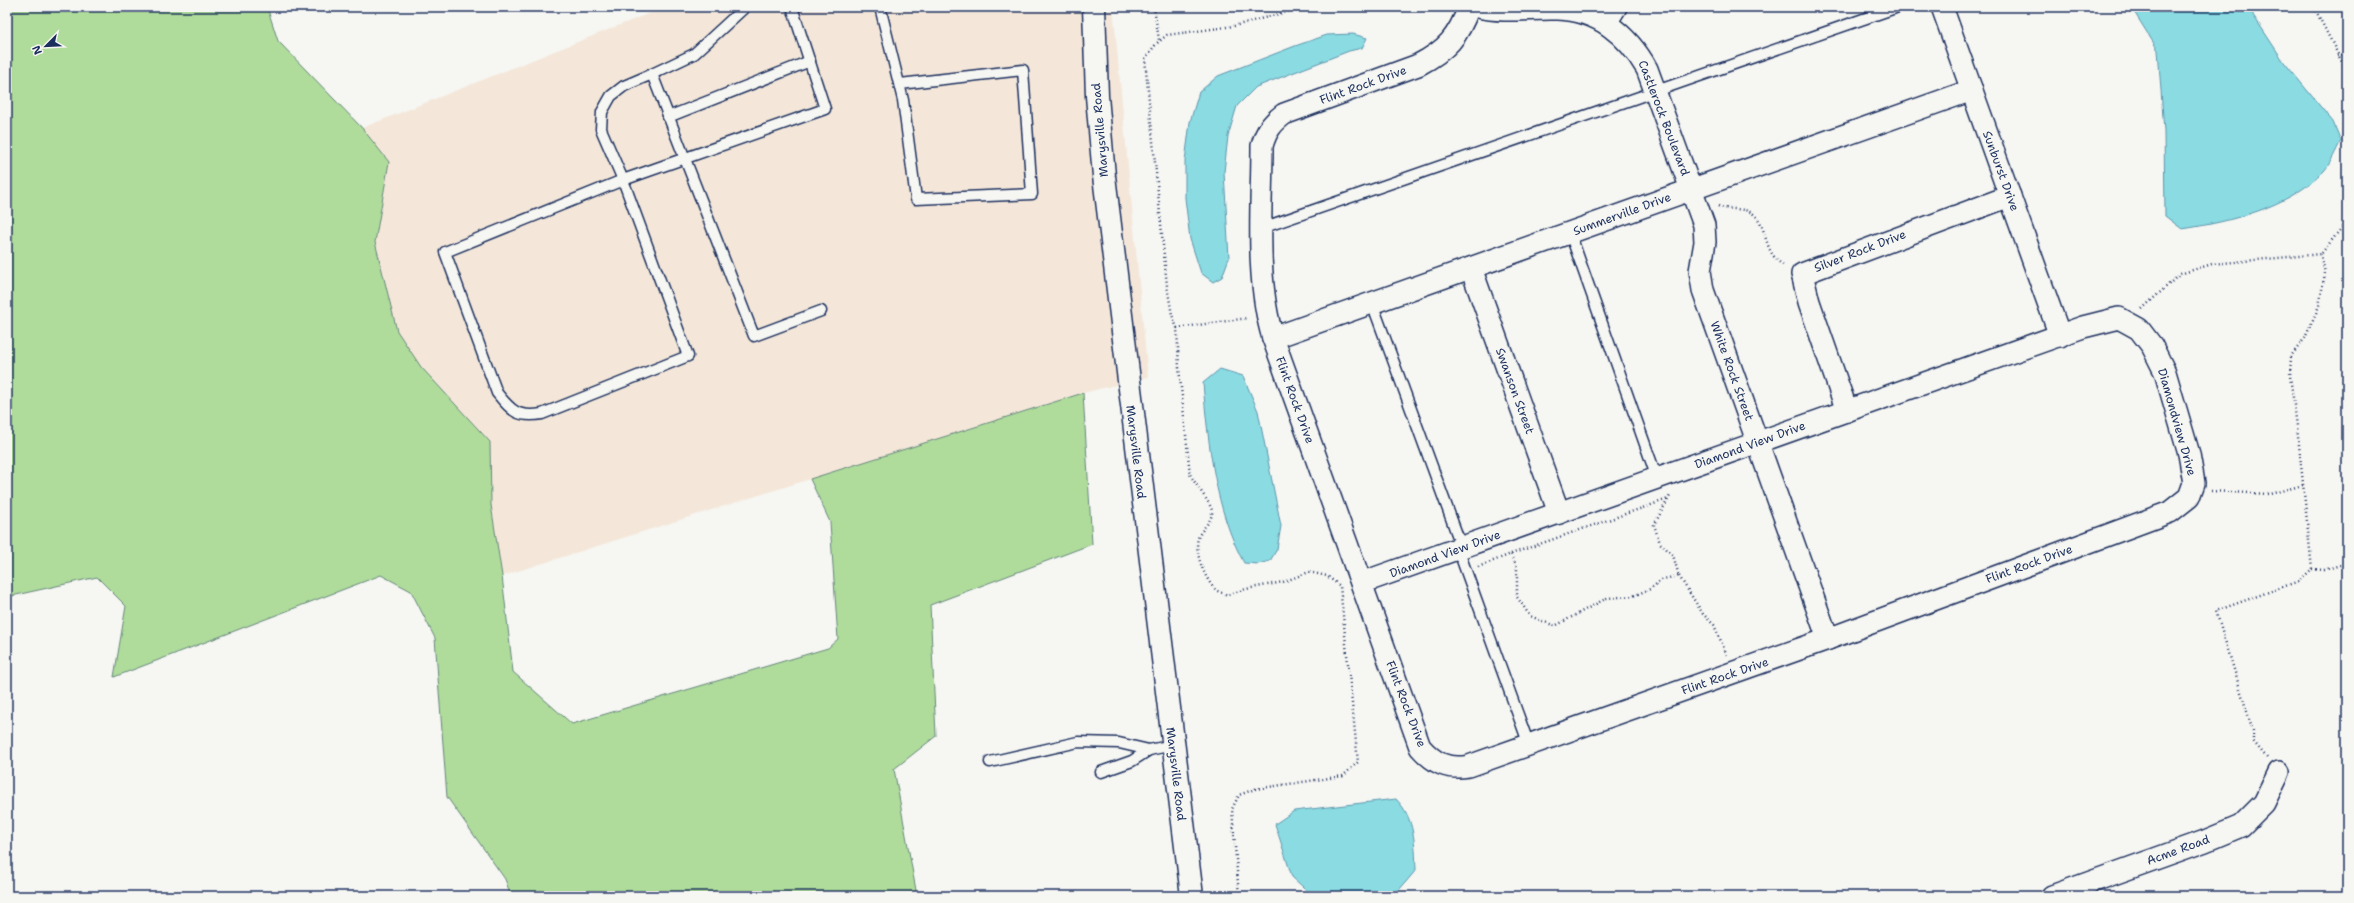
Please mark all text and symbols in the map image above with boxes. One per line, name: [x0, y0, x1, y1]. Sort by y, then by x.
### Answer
north arrow: [26, 26, 66, 66]
text: N: [29, 43, 46, 57]
street label: Castlerock Boulevard: [1635, 58, 1694, 178]
street label: Flint Rock Drive: [1317, 62, 1409, 108]
street label: Marysville Road: [1088, 82, 1112, 178]
street label: Sunburst Drive: [1979, 129, 2023, 214]
street label: Summerville Drive: [1571, 189, 1673, 239]
street label: Silver Rock Drive: [1812, 226, 1909, 276]
street label: White Rock Street: [1707, 319, 1757, 423]
street label: Swanson Street: [1492, 346, 1538, 436]
street label: Flint Rock Drive: [1272, 354, 1318, 446]
street label: Diamondview Drive: [2154, 366, 2200, 478]
street label: Marysville Road: [1122, 404, 1150, 500]
street label: Diamond View Drive: [1692, 417, 1808, 473]
street label: Diamond View Drive: [1387, 526, 1503, 582]
street label: Flint Rock Drive: [1983, 541, 2075, 587]
street label: Flint Rock Drive: [1679, 654, 1771, 698]
street label: Flint Rock Drive: [1382, 659, 1430, 750]
street label: Marysville Road: [1162, 726, 1190, 822]
street label: Acme Road: [2144, 831, 2212, 869]

